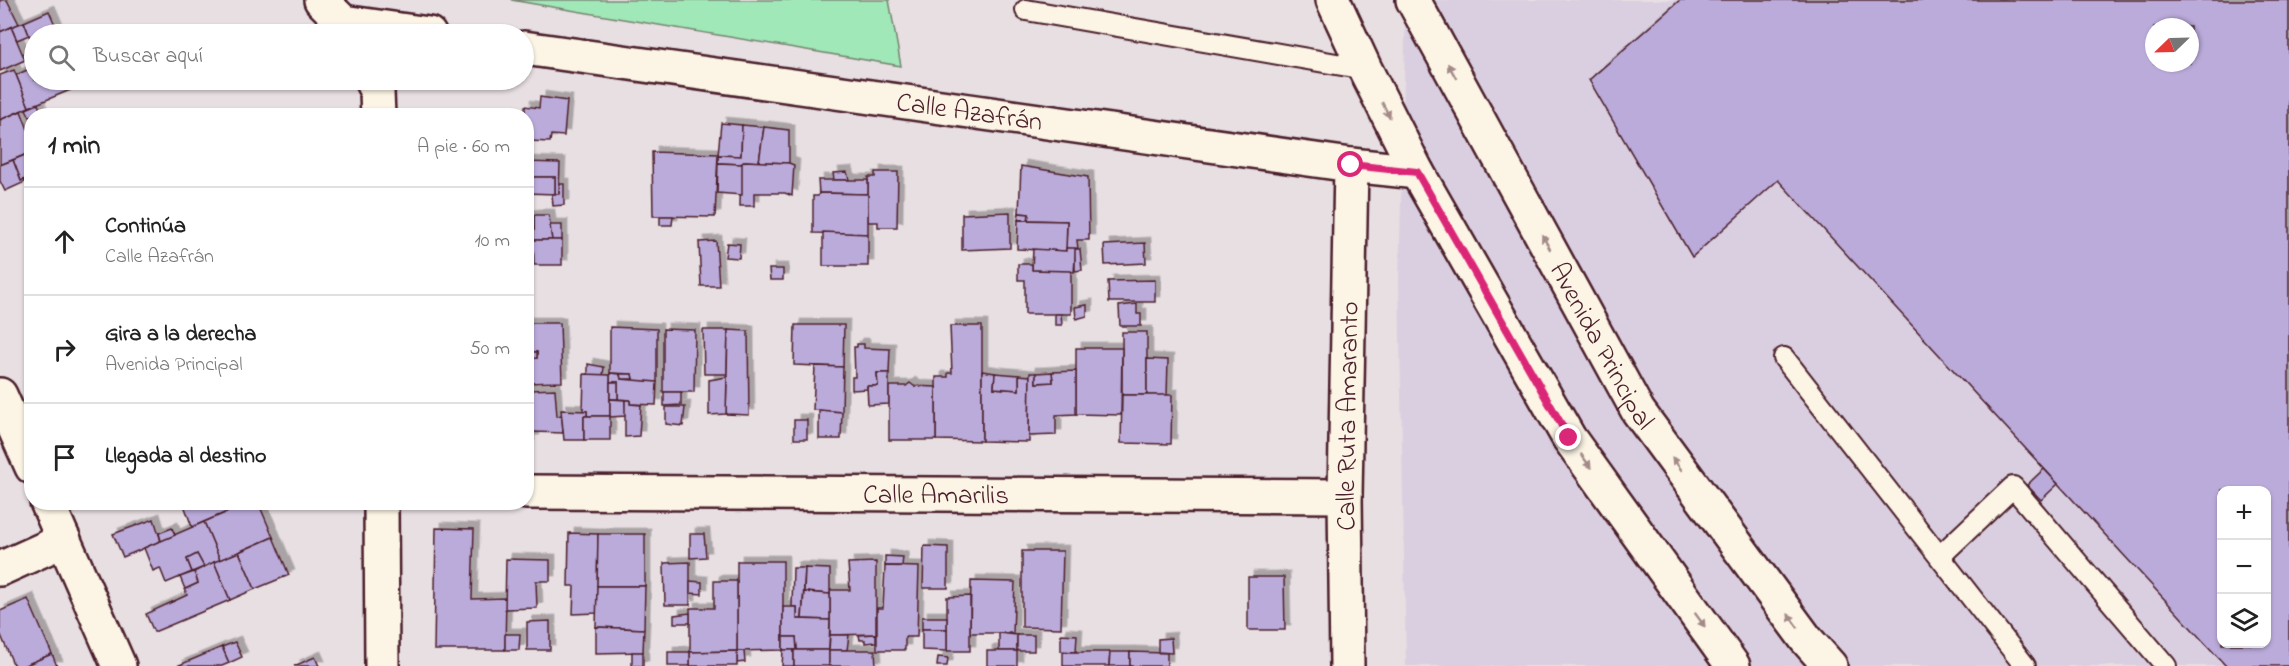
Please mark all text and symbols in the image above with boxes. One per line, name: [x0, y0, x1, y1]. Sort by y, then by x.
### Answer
north arrow: [2145, 18, 2199, 72]
search box: [24, 24, 534, 90]
icon: search: [45, 41, 78, 74]
text: Buscar aquí: [93, 41, 203, 73]
one-way arrow: [1447, 62, 1457, 79]
street label: Calle Azafrán: [894, 84, 1045, 143]
one-way arrow: [1381, 101, 1390, 118]
text: 1 min: [48, 128, 100, 166]
text: A pie · 60 m: [417, 133, 510, 162]
route start: [1337, 151, 1363, 177]
text: Continúa: [105, 211, 186, 243]
icon: ahead: [48, 225, 81, 258]
text: 10 m: [474, 227, 510, 256]
one-way arrow: [1541, 233, 1551, 250]
text: Calle Azafrán: [105, 243, 214, 272]
street label: Avenida Principal: [1538, 256, 1663, 439]
street label: Calle Ruta Amaranto: [1328, 301, 1371, 531]
text: Gira a la derecha: [105, 319, 256, 351]
icon: right: [48, 333, 81, 366]
text: 50 m: [469, 335, 510, 364]
text: Avenida Principal: [105, 351, 243, 380]
route end: [1555, 424, 1581, 450]
icon: arrive: [48, 441, 81, 474]
text: Llegada al destino: [105, 441, 266, 473]
one-way arrow: [1580, 453, 1592, 469]
one-way arrow: [1671, 456, 1683, 472]
street label: Calle Amarilis: [863, 477, 1009, 516]
map controls: [2217, 486, 2271, 648]
button: +: [2217, 486, 2271, 540]
button: −: [2217, 540, 2271, 594]
button: layers: [2217, 594, 2271, 648]
one-way arrow: [1694, 611, 1706, 627]
one-way arrow: [1787, 613, 1799, 628]

